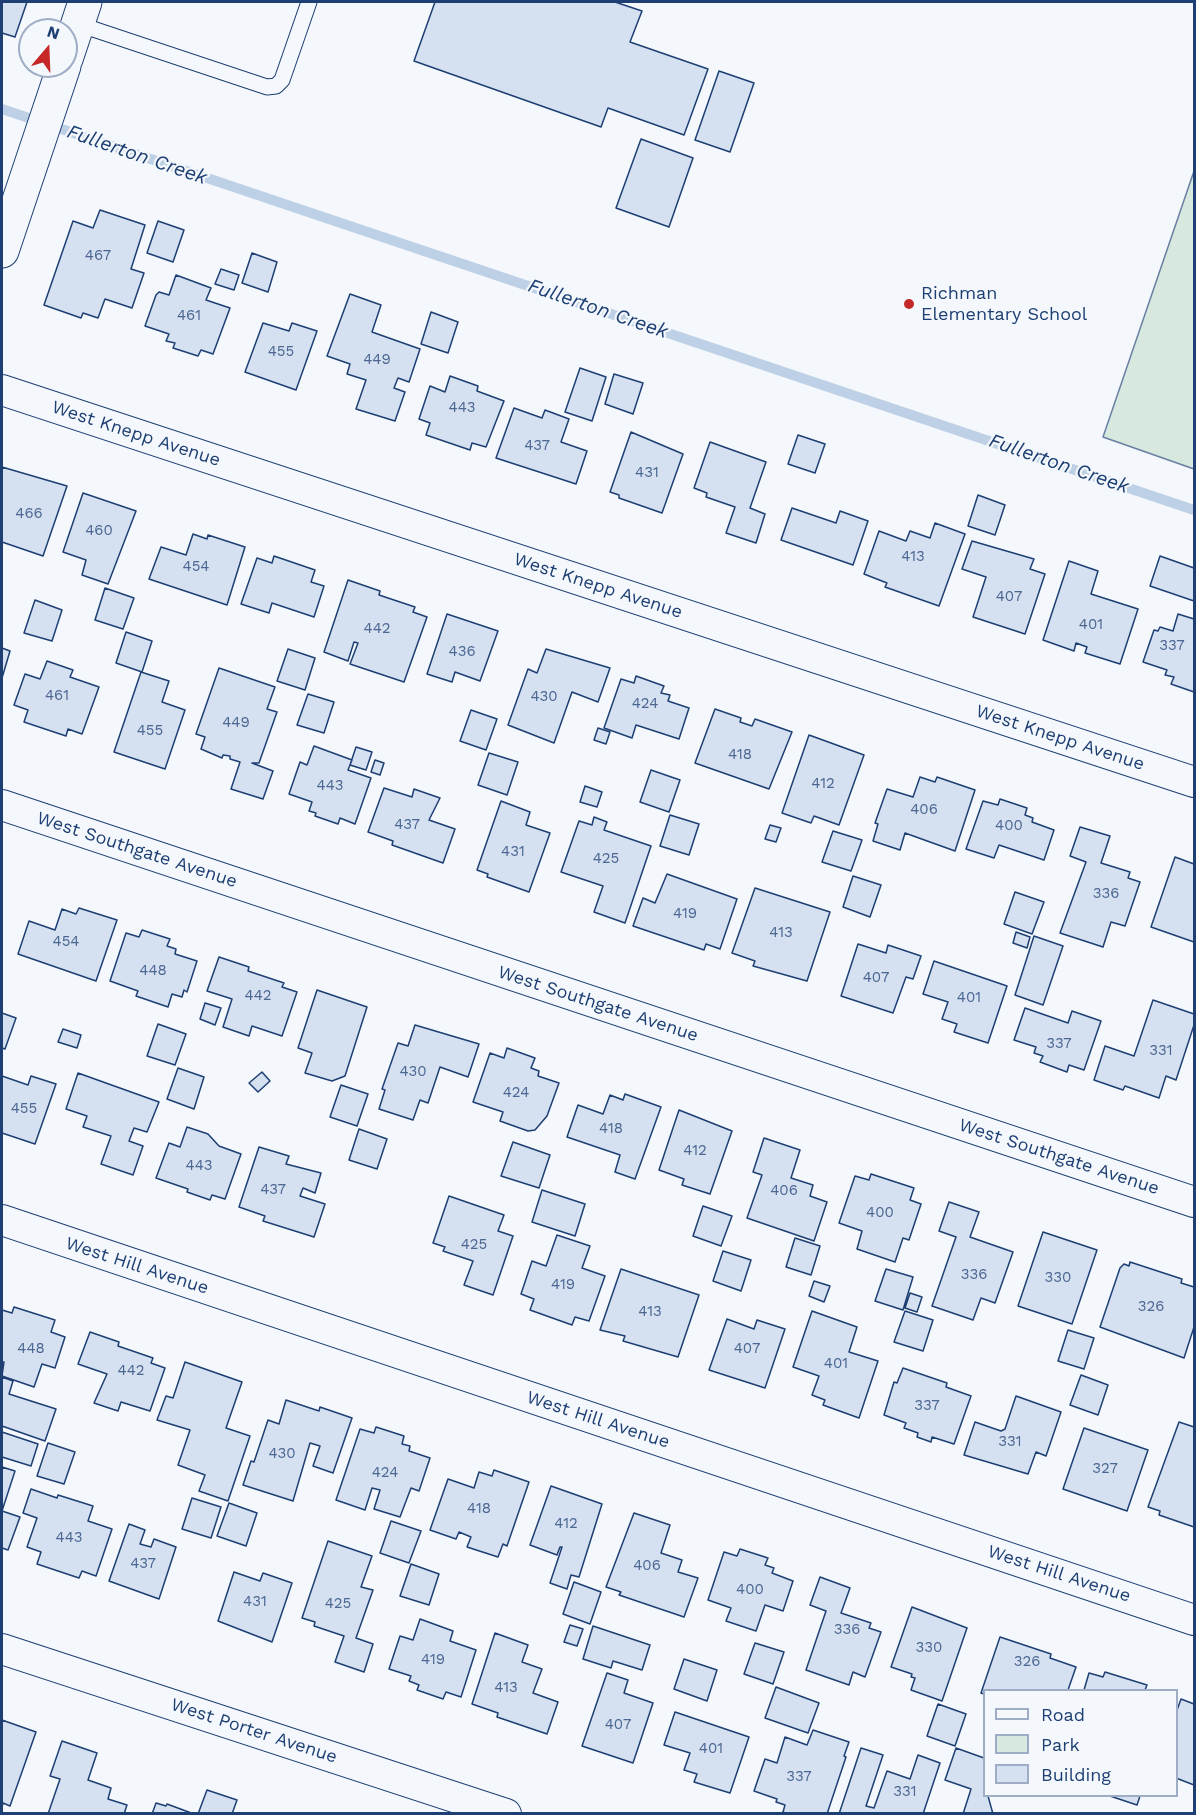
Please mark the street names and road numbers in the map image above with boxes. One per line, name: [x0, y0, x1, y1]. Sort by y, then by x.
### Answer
street label: West Knepp Avenue: [49, 397, 223, 471]
street label: West Knepp Avenue: [511, 549, 685, 623]
street label: West Knepp Avenue: [973, 701, 1147, 775]
street label: West Southgate Avenue: [34, 807, 240, 893]
street label: West Southgate Avenue: [495, 961, 701, 1047]
street label: West Southgate Avenue: [956, 1114, 1162, 1200]
street label: West Hill Avenue: [63, 1233, 211, 1299]
street label: West Hill Avenue: [524, 1387, 672, 1453]
street label: West Hill Avenue: [985, 1541, 1133, 1607]
street label: West Porter Avenue: [168, 1694, 340, 1768]

